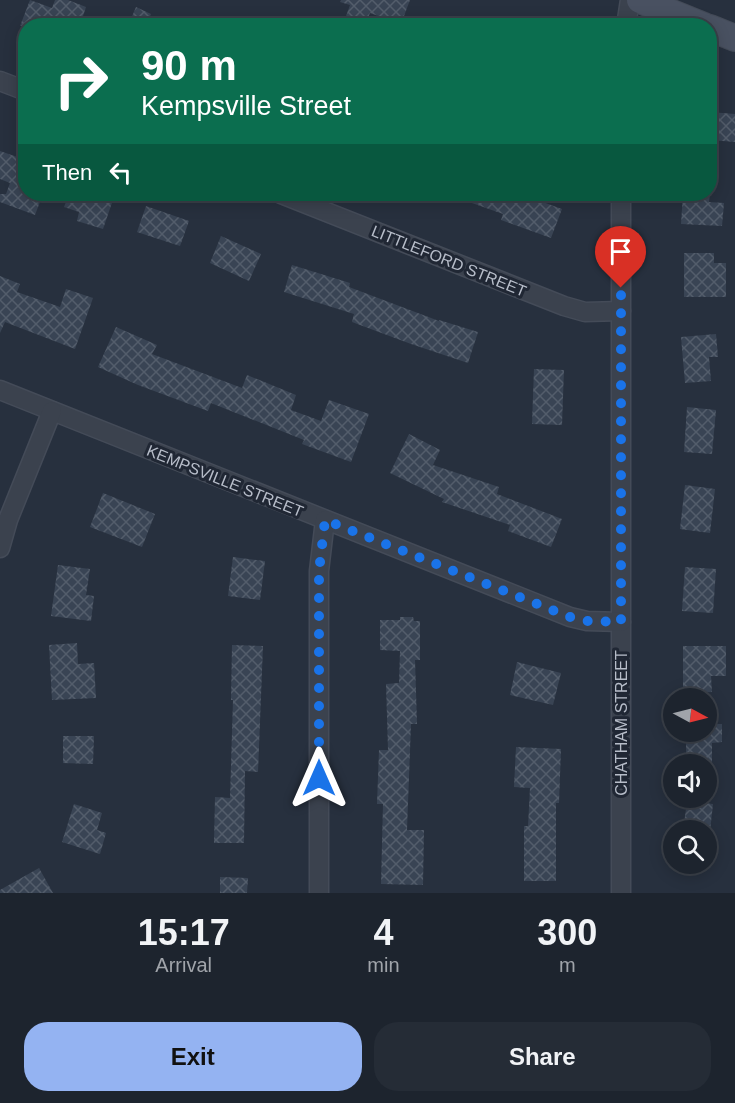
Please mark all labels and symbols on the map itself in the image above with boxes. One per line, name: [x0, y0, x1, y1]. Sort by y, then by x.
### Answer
street label: LITTLEFORD STREET: [369, 222, 529, 300]
pin: [595, 226, 646, 288]
street label: KEMPSVILLE STREET: [144, 442, 306, 520]
street label: CHATHAM STREET: [613, 650, 630, 796]
north arrow: [663, 688, 717, 742]
position arrow: [287, 746, 351, 810]

